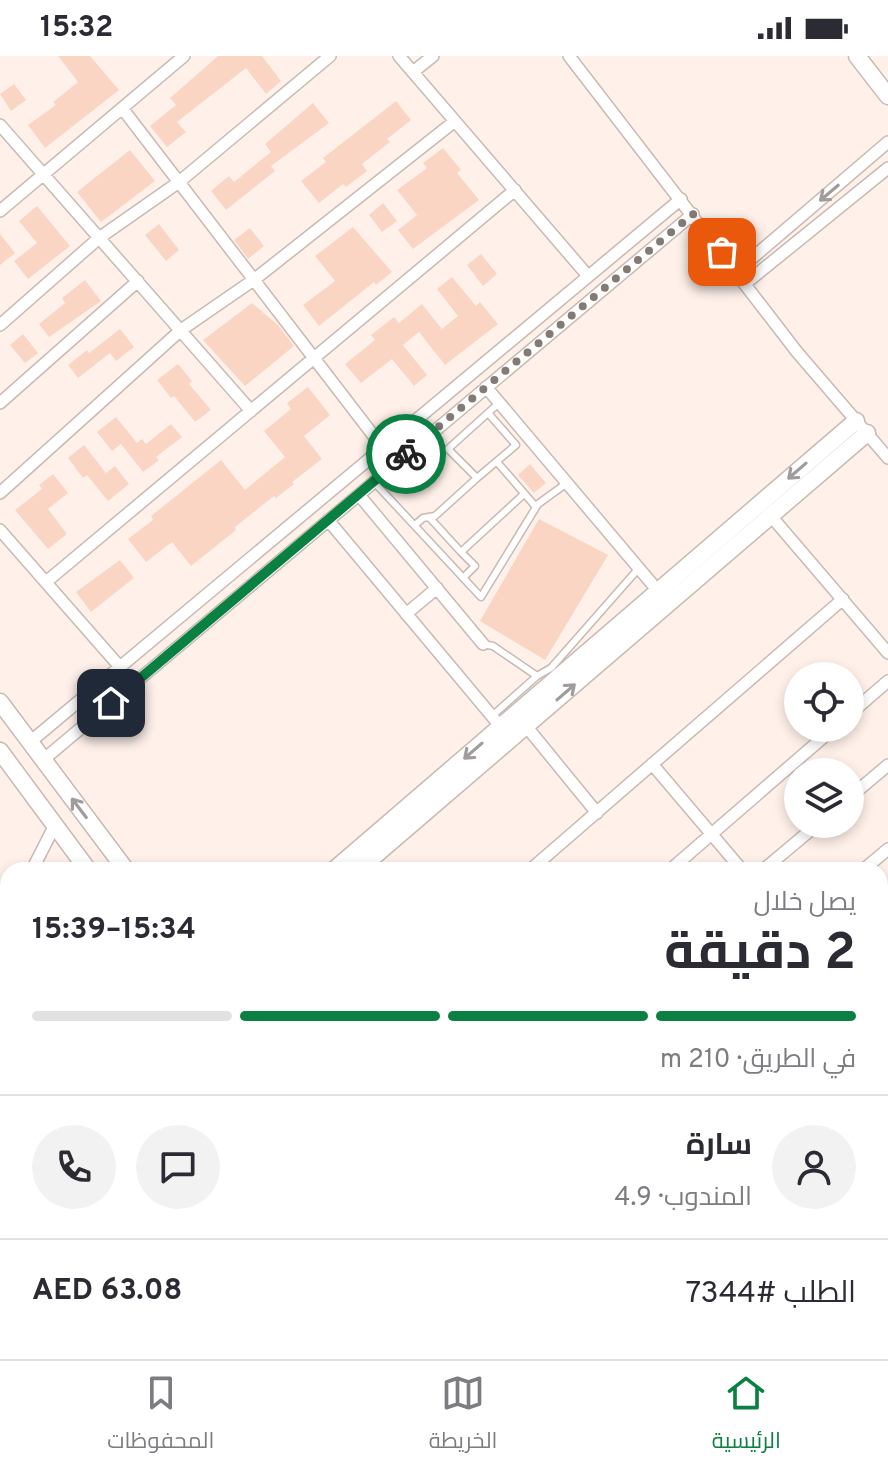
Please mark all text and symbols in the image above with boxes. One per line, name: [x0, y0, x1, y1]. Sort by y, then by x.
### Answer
text: 15:32: [40, 10, 113, 47]
one-way arrow: [819, 184, 839, 202]
pin: [688, 218, 756, 286]
icon: bag: [700, 230, 744, 274]
courier: [366, 414, 446, 494]
icon: bike: [384, 432, 428, 476]
one-way arrow: [787, 462, 808, 480]
map controls: [784, 662, 864, 838]
button: locate: [784, 662, 864, 742]
pin: [77, 669, 145, 737]
icon: home: [89, 681, 133, 725]
one-way arrow: [555, 683, 575, 701]
one-way arrow: [463, 742, 483, 760]
button: layers: [784, 758, 864, 838]
one-way arrow: [71, 797, 87, 819]
text: يصل خلال: [753, 887, 856, 920]
text: 15:34–15:39: [32, 912, 196, 949]
text: 2 دقيقة: [664, 922, 856, 988]
text: في الطريق · 210 m: [660, 1044, 856, 1077]
button: phone: [32, 1125, 116, 1209]
button: chat: [136, 1125, 220, 1209]
button: person: [772, 1125, 856, 1209]
text: سارة: [686, 1128, 752, 1165]
text: المندوب · 4.9: [614, 1182, 752, 1215]
text: AED 63.08: [32, 1273, 182, 1310]
text: الطلب #7344: [685, 1276, 856, 1313]
tab: المحفوظات: [107, 1371, 214, 1461]
tab: الخريطة: [429, 1371, 497, 1461]
tab: الرئيسية: [712, 1371, 781, 1461]

